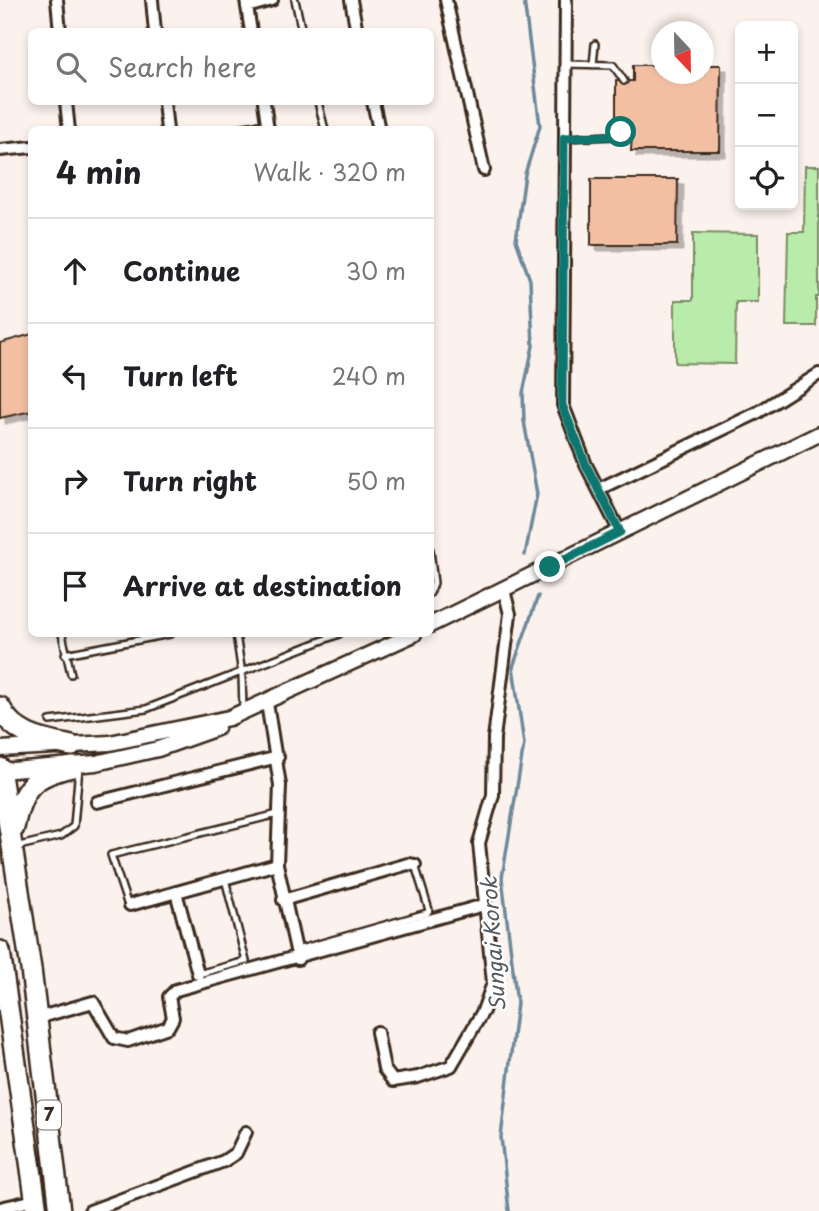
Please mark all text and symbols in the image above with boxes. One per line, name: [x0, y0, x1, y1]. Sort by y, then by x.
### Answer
north arrow: [651, 21, 714, 84]
map controls: [735, 21, 798, 210]
button: +: [735, 21, 798, 84]
search box: [28, 28, 434, 105]
text: Search here: [108, 47, 257, 86]
icon: search: [52, 48, 90, 86]
button: −: [735, 84, 798, 147]
route start: [605, 116, 636, 147]
button: locate: [735, 147, 798, 210]
text: 4 min: [56, 149, 142, 194]
text: Walk · 320 m: [253, 154, 406, 189]
text: Continue: [123, 251, 240, 290]
icon: ahead: [56, 252, 94, 290]
text: 30 m: [345, 253, 406, 288]
text: Turn left: [123, 356, 238, 395]
icon: left: [56, 357, 94, 395]
text: 240 m: [332, 358, 406, 393]
text: Turn right: [123, 461, 257, 500]
icon: right: [56, 462, 94, 500]
text: 50 m: [346, 463, 406, 498]
route end: [534, 551, 565, 582]
text: Arrive at destination: [123, 566, 402, 605]
icon: arrive: [56, 567, 94, 605]
water label: Sungai Korok: [471, 875, 513, 1013]
road number: 7: [37, 1100, 61, 1130]

